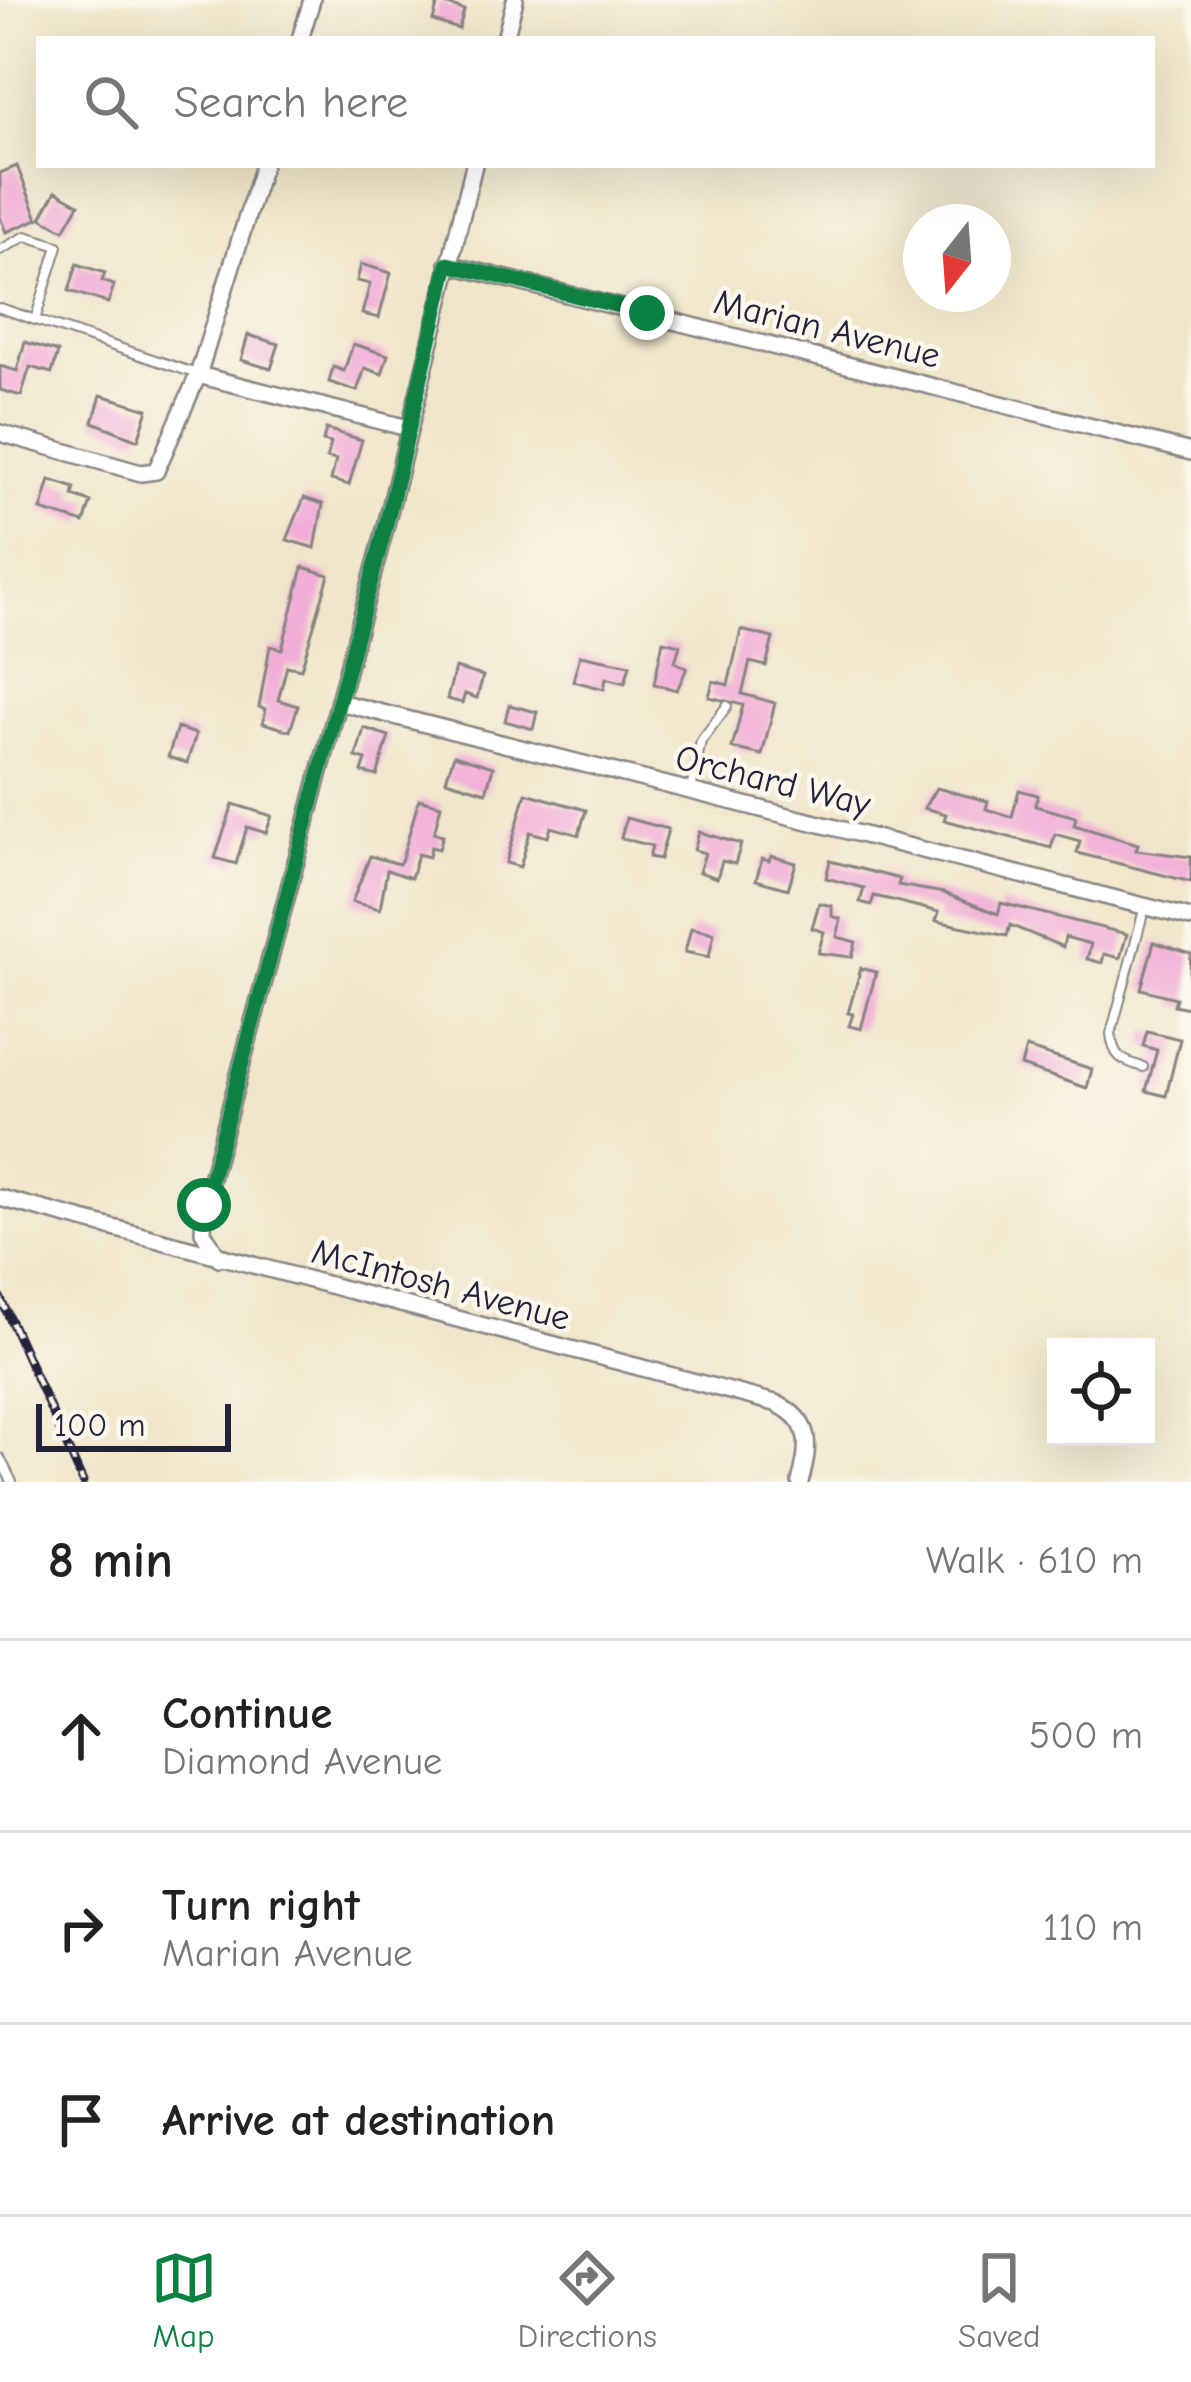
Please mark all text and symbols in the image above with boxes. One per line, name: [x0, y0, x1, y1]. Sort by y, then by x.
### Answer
search box: [36, 36, 1155, 168]
icon: search: [78, 69, 144, 135]
text: Search here: [174, 76, 408, 128]
north arrow: [903, 204, 1011, 312]
street label: Marian Avenue: [710, 281, 944, 377]
route end: [620, 286, 674, 340]
street label: Orchard Way: [671, 737, 876, 825]
route start: [177, 1178, 231, 1232]
street label: McIntosh Avenue: [307, 1231, 575, 1339]
map controls: [1047, 1338, 1155, 1446]
button: locate: [1047, 1338, 1155, 1446]
scale bar: [36, 1398, 231, 1451]
text: 100 m: [54, 1406, 146, 1444]
text: 8 min: [48, 1531, 173, 1590]
text: Walk · 610 m: [926, 1538, 1143, 1583]
text: Continue: [162, 1687, 332, 1739]
icon: ahead: [48, 1703, 114, 1769]
text: 500 m: [1029, 1713, 1143, 1758]
text: Diamond Avenue: [162, 1739, 442, 1784]
text: Turn right: [162, 1879, 360, 1931]
icon: right: [48, 1895, 114, 1961]
text: 110 m: [1043, 1905, 1143, 1950]
text: Marian Avenue: [162, 1931, 413, 1976]
icon: arrive: [48, 2087, 114, 2153]
text: Arrive at destination: [162, 2094, 555, 2146]
tab: Map: [151, 2245, 217, 2355]
tab: Directions: [518, 2245, 657, 2355]
tab: Saved: [958, 2245, 1040, 2355]

